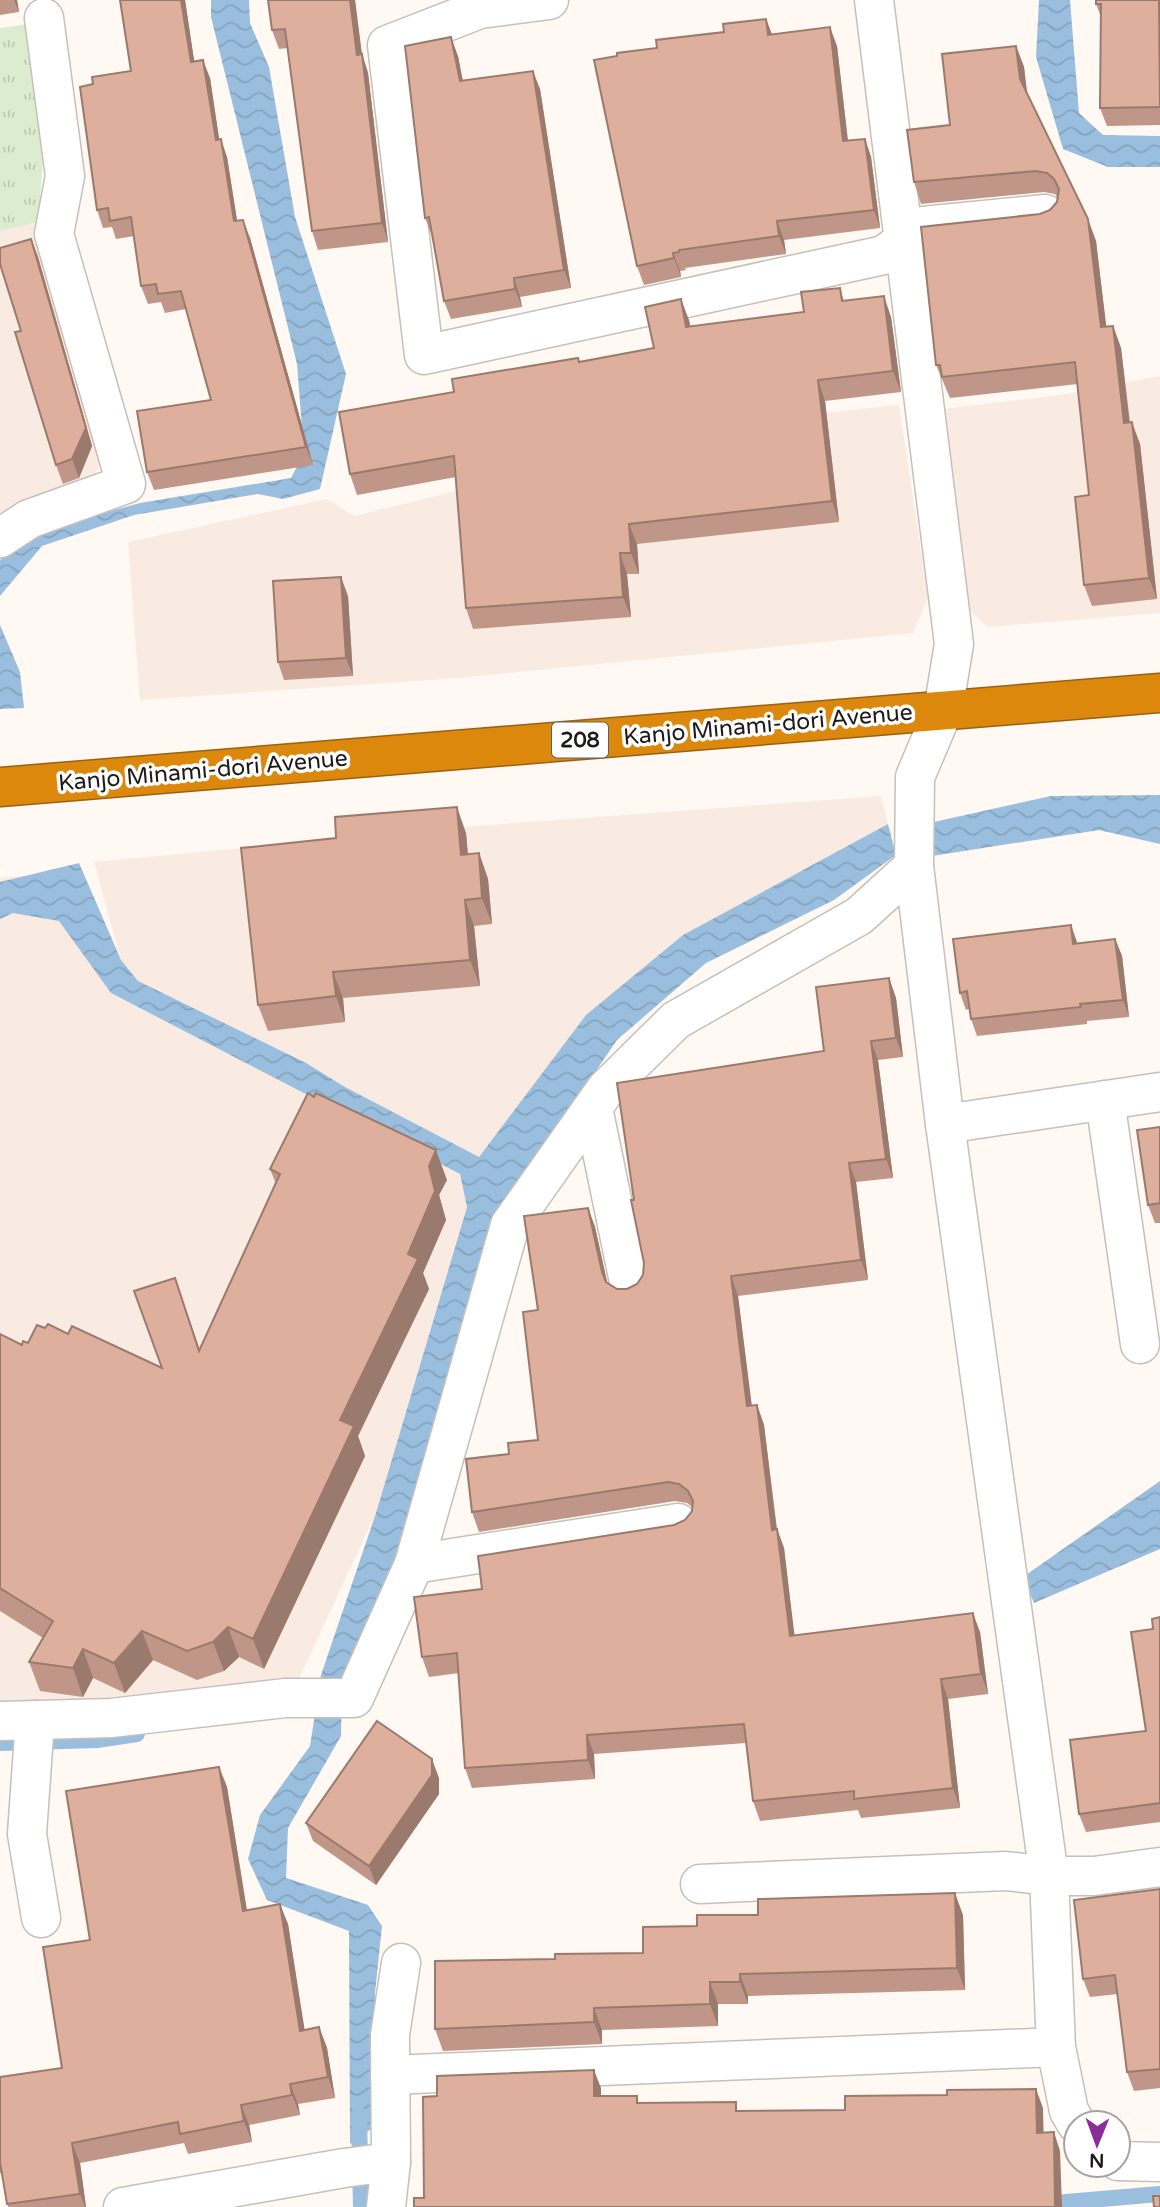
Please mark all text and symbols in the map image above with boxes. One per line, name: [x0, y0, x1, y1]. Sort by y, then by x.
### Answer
street label: Kanjo Minami-dori Avenue: [622, 698, 914, 752]
road number: 208: [552, 722, 608, 758]
street label: Kanjo Minami-dori Avenue: [57, 744, 349, 798]
north arrow: [1062, 2109, 1132, 2179]
text: N: [1089, 2149, 1105, 2171]

